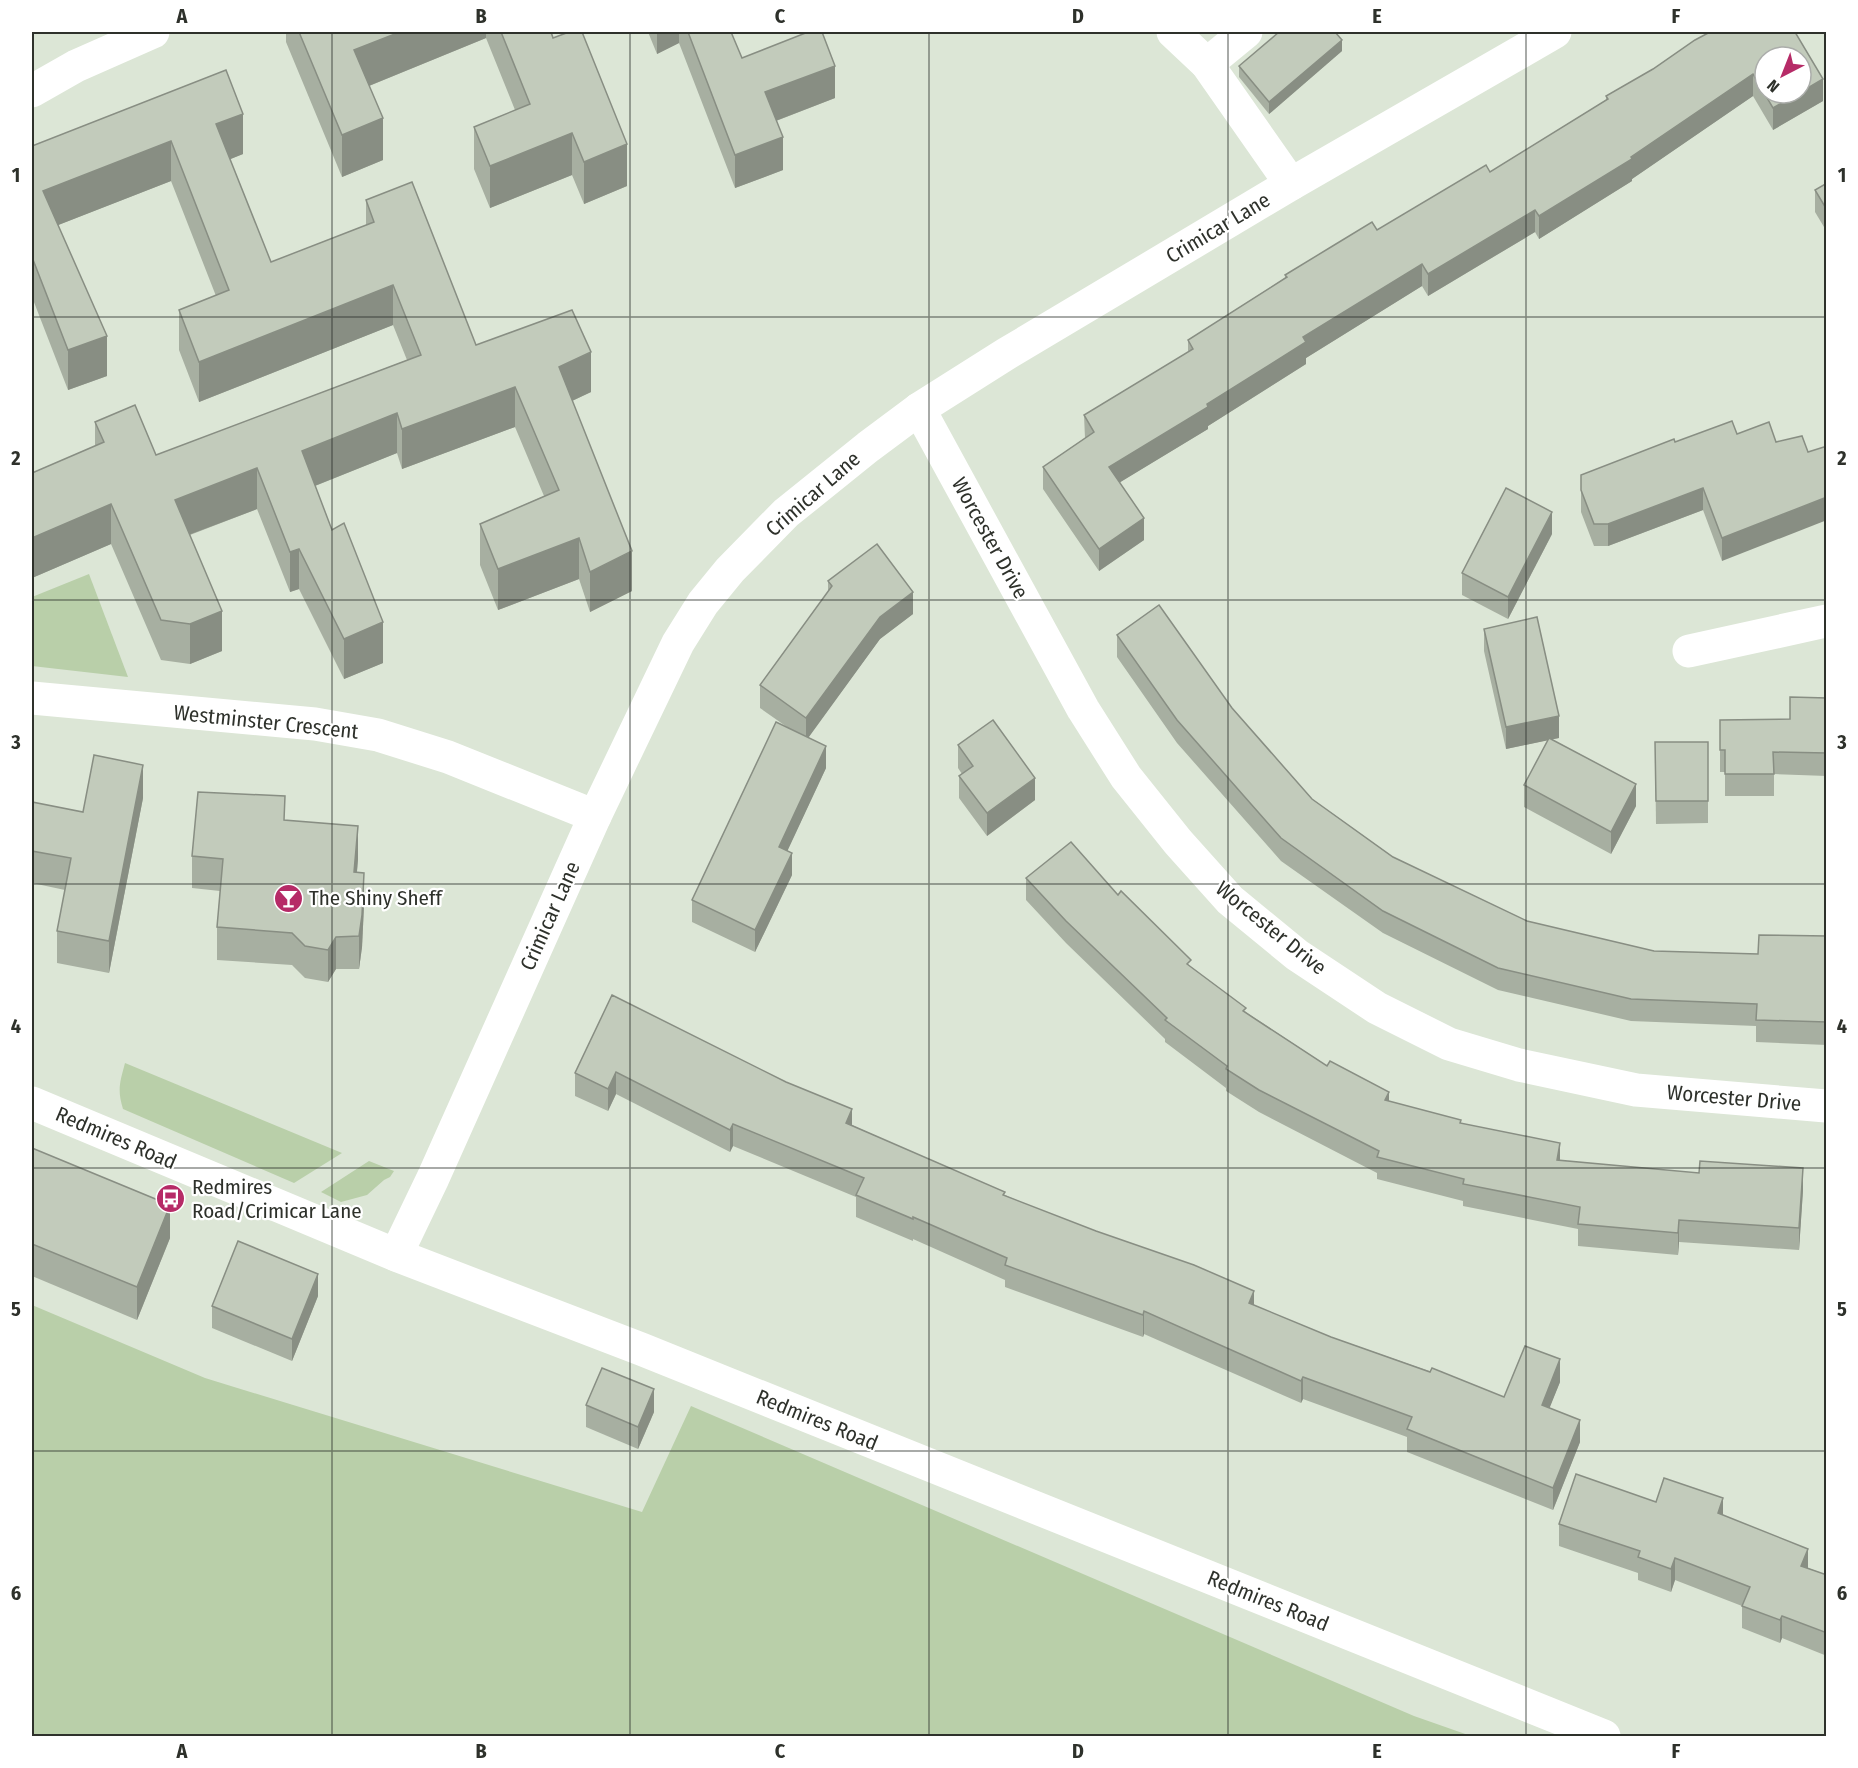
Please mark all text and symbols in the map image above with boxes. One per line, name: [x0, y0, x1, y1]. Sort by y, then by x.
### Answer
text: A: [176, 4, 189, 28]
text: B: [475, 4, 487, 28]
text: C: [775, 4, 786, 28]
text: D: [1072, 4, 1084, 28]
text: E: [1372, 4, 1382, 28]
text: F: [1672, 4, 1681, 28]
north arrow: [1753, 45, 1813, 105]
text: N: [1763, 76, 1783, 96]
text: 1: [12, 163, 20, 187]
text: 1: [1838, 163, 1846, 187]
street label: Crimicar Lane: [1161, 187, 1275, 269]
text: 2: [10, 446, 21, 470]
street label: Crimicar Lane: [760, 446, 866, 542]
text: 2: [1836, 446, 1847, 470]
street label: Worcester Drive: [946, 473, 1034, 603]
street label: Westminster Crescent: [172, 699, 360, 745]
text: 3: [10, 730, 21, 754]
text: 3: [1836, 730, 1847, 754]
street label: Crimicar Lane: [514, 857, 586, 975]
street label: Worcester Drive: [1210, 875, 1332, 981]
bar icon: The Shiny Sheff: [272, 882, 304, 914]
place label: The Shiny Sheff: [309, 885, 443, 911]
text: 4: [11, 1014, 21, 1038]
text: 4: [1837, 1014, 1847, 1038]
street label: Worcester Drive: [1666, 1079, 1802, 1117]
street label: Redmires Road: [52, 1101, 180, 1175]
place label: Redmires Road/Crimicar Lane: [192, 1174, 362, 1224]
bus stop icon: Redmires Road/Crimicar Lane: [155, 1183, 187, 1215]
text: 5: [11, 1297, 21, 1321]
text: 5: [1837, 1297, 1847, 1321]
street label: Redmires Road: [752, 1384, 882, 1456]
street label: Redmires Road: [1203, 1565, 1333, 1637]
text: 6: [11, 1581, 21, 1605]
text: 6: [1837, 1581, 1847, 1605]
text: A: [176, 1739, 189, 1763]
text: B: [475, 1739, 487, 1763]
text: C: [775, 1739, 786, 1763]
text: D: [1072, 1739, 1084, 1763]
text: E: [1372, 1739, 1382, 1763]
text: F: [1672, 1739, 1681, 1763]

